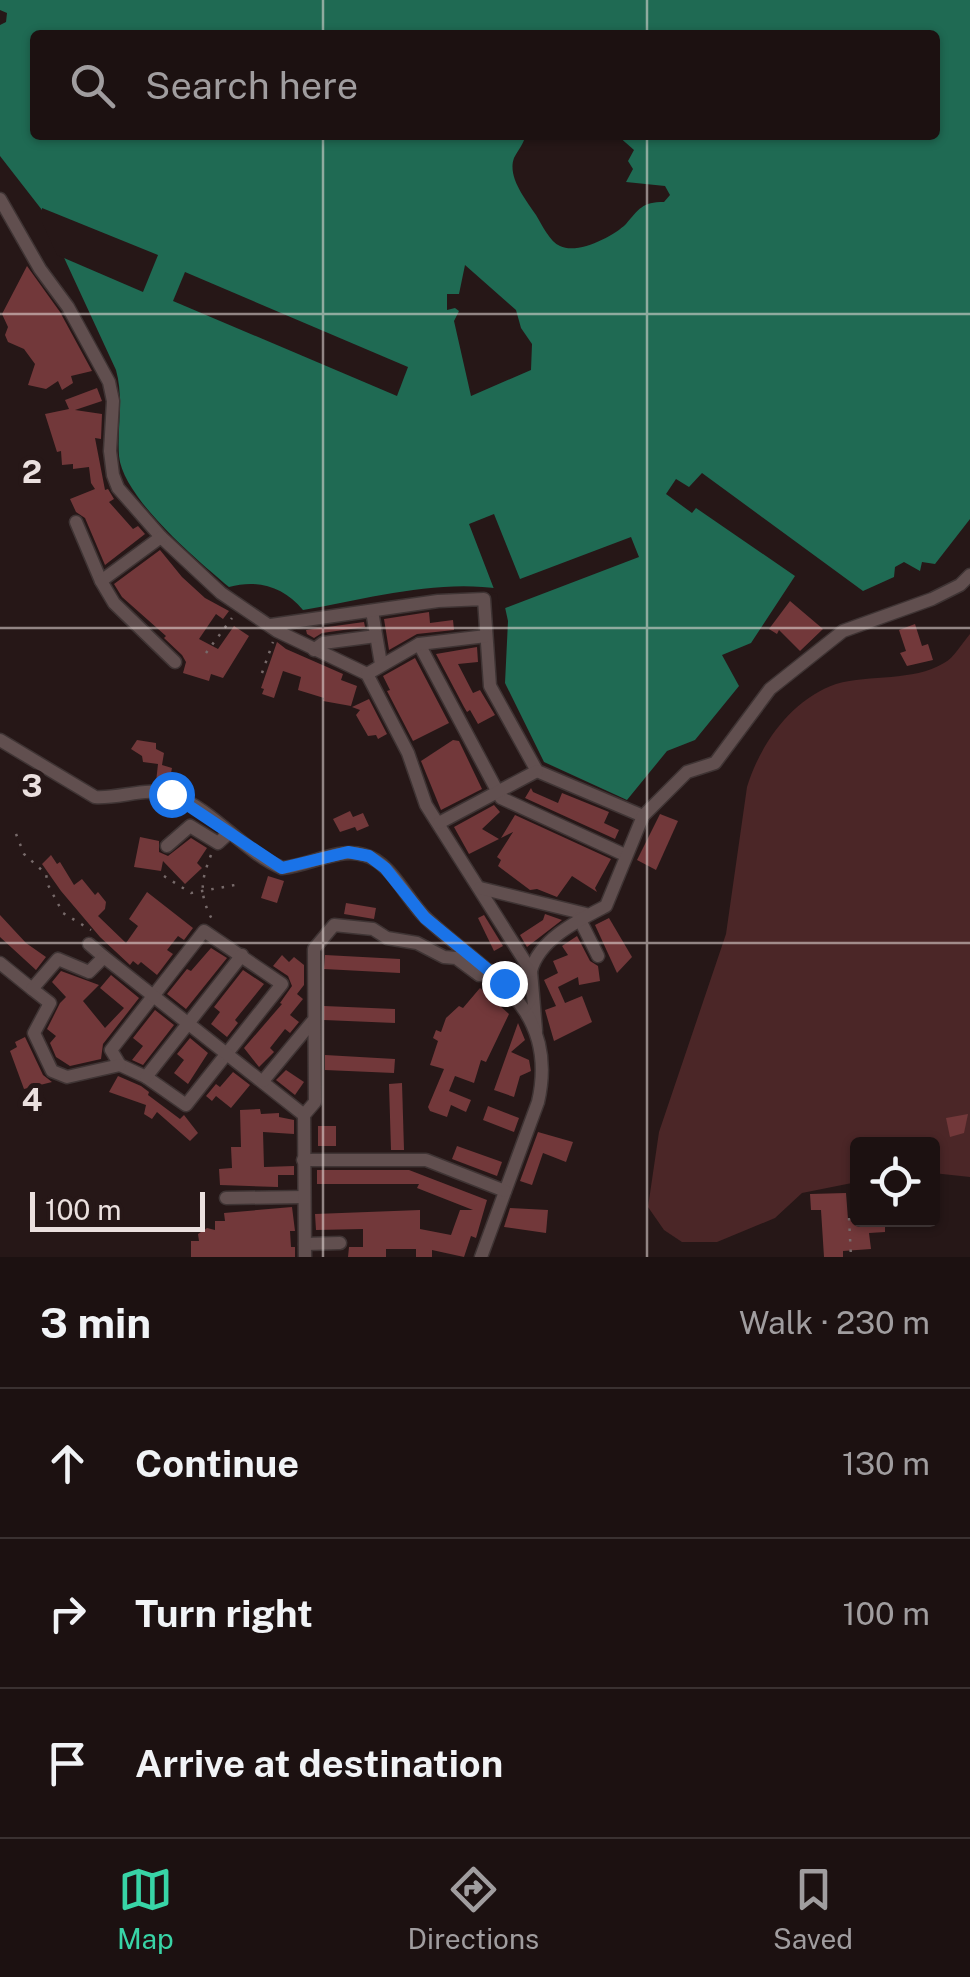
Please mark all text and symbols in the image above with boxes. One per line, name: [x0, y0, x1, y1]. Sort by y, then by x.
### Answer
search box: [30, 30, 940, 140]
icon: search: [65, 58, 120, 113]
text: Search here: [145, 63, 358, 108]
text: 2: [22, 453, 42, 490]
text: 3: [21, 767, 43, 804]
route start: [149, 772, 195, 818]
route end: [482, 961, 528, 1007]
text: 4: [22, 1081, 43, 1118]
map controls: [850, 1137, 940, 1227]
button: locate: [850, 1137, 940, 1227]
scale bar: [30, 1187, 205, 1232]
text: 100 m: [45, 1193, 122, 1226]
text: 3 min: [40, 1298, 151, 1347]
text: Walk · 230 m: [739, 1304, 930, 1341]
icon: ahead: [40, 1436, 95, 1491]
text: Continue: [135, 1441, 299, 1486]
text: 130 m: [842, 1445, 930, 1482]
icon: right: [40, 1586, 95, 1641]
text: Turn right: [135, 1591, 313, 1636]
text: 100 m: [843, 1595, 930, 1632]
icon: arrive: [40, 1736, 95, 1791]
text: Arrive at destination: [135, 1741, 503, 1786]
tab: Map: [117, 1862, 174, 1955]
tab: Directions: [408, 1862, 539, 1955]
tab: Saved: [773, 1862, 853, 1955]

